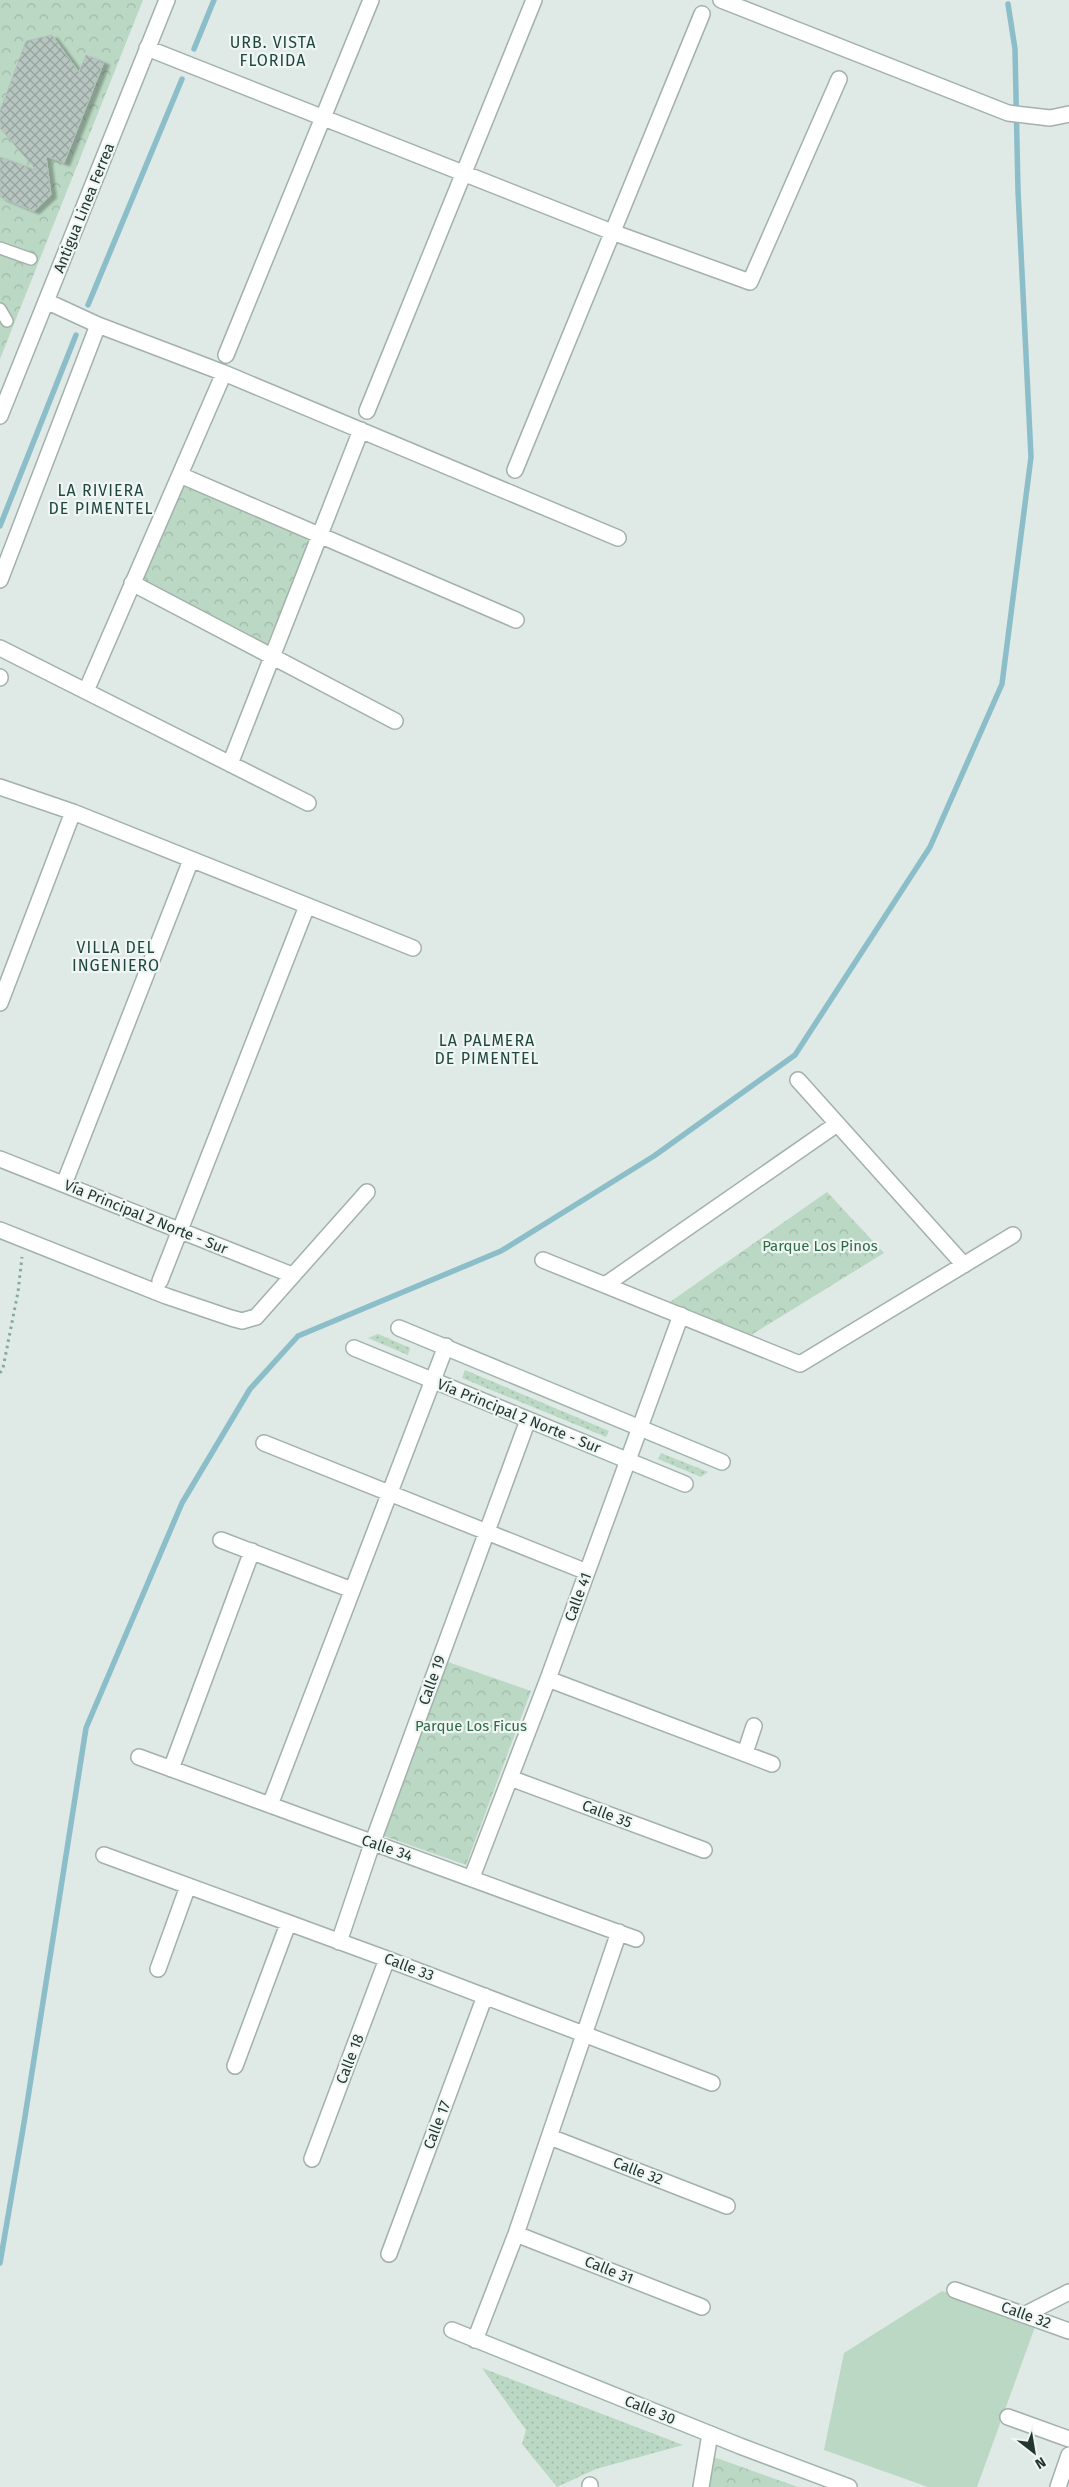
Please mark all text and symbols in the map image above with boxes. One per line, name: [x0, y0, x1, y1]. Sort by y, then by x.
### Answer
district label: URB. VISTA FLORIDA: [230, 33, 316, 70]
street label: Antigua Linea Ferrea: [50, 140, 118, 276]
district label: LA RIVIERA DE PIMENTEL: [49, 481, 153, 518]
district label: VILLA DEL INGENIERO: [72, 938, 160, 975]
district label: LA PALMERA DE PIMENTEL: [435, 1031, 539, 1068]
street label: Vía Principal 2 Norte - Sur: [62, 1176, 231, 1258]
park label: Parque Los Pinos: [762, 1237, 878, 1255]
street label: Vía Principal 2 Norte - Sur: [435, 1375, 604, 1457]
street label: Calle 41: [561, 1570, 595, 1624]
street label: Calle 19: [415, 1653, 449, 1707]
park label: Parque Los Ficus: [415, 1717, 527, 1735]
street label: Calle 35: [579, 1796, 635, 1832]
street label: Calle 34: [359, 1831, 415, 1865]
street label: Calle 33: [381, 1949, 437, 1985]
street label: Calle 18: [332, 2032, 368, 2086]
street label: Calle 17: [420, 2098, 455, 2152]
street label: Calle 32: [611, 2153, 665, 2189]
street label: Calle 31: [582, 2252, 636, 2288]
street label: Calle 32: [999, 2298, 1053, 2332]
street label: Calle 30: [622, 2392, 678, 2428]
north arrow: [1009, 2427, 1059, 2477]
text: N: [1032, 2453, 1049, 2472]

